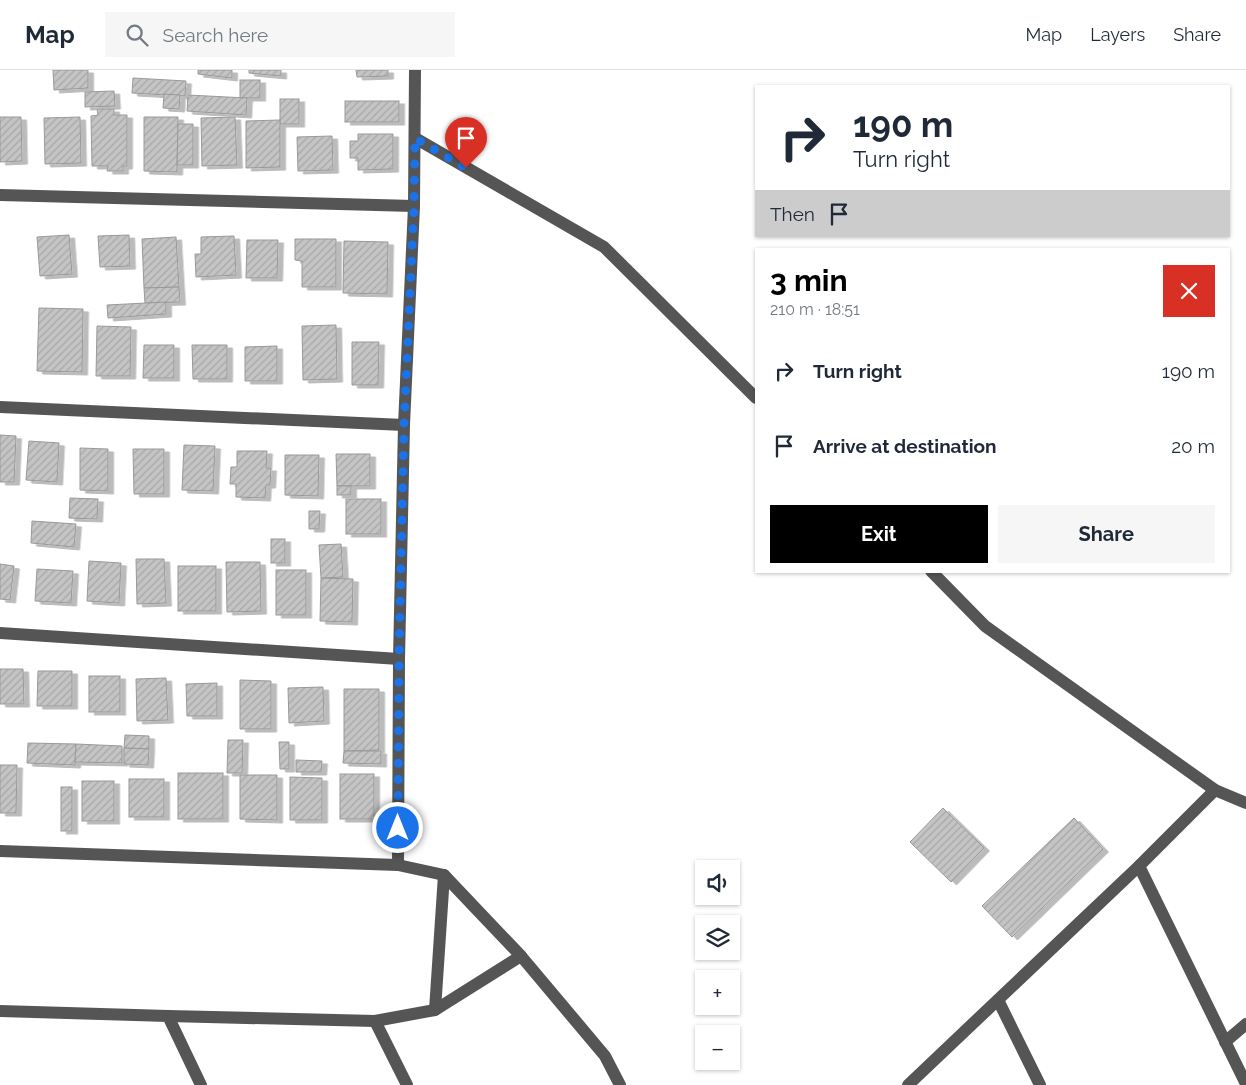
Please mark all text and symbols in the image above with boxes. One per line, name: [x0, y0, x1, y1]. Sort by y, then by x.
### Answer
search box: [105, 12, 455, 57]
text: Map: [25, 20, 75, 49]
icon: search: [123, 21, 151, 49]
text: Search here: [163, 24, 268, 46]
text: Map: [1026, 24, 1062, 45]
text: Layers: [1090, 24, 1145, 45]
text: Share: [1173, 24, 1221, 45]
text: 190 m: [853, 104, 953, 145]
icon: right: [770, 105, 835, 170]
pin: [445, 117, 487, 168]
icon: arrive: [452, 124, 480, 152]
text: Turn right: [853, 146, 950, 172]
icon: arrive: [825, 200, 853, 228]
text: Then: [770, 203, 815, 225]
text: 3 min: [770, 263, 848, 298]
button: close: [1163, 265, 1215, 317]
text: 210 m · 18:51: [770, 300, 860, 319]
icon: right: [770, 357, 798, 385]
text: Turn right: [813, 360, 902, 382]
text: 190 m: [1162, 360, 1215, 382]
icon: arrive: [770, 432, 798, 460]
text: Arrive at destination: [813, 435, 997, 457]
text: 20 m: [1171, 435, 1215, 457]
button: Exit: [770, 505, 988, 563]
button: Share: [998, 505, 1215, 563]
position arrow: [371, 801, 423, 853]
map controls: [695, 860, 740, 1070]
button: sound: [695, 860, 740, 905]
button: layers: [695, 915, 740, 960]
button: +: [695, 970, 740, 1015]
button: −: [695, 1025, 740, 1070]

